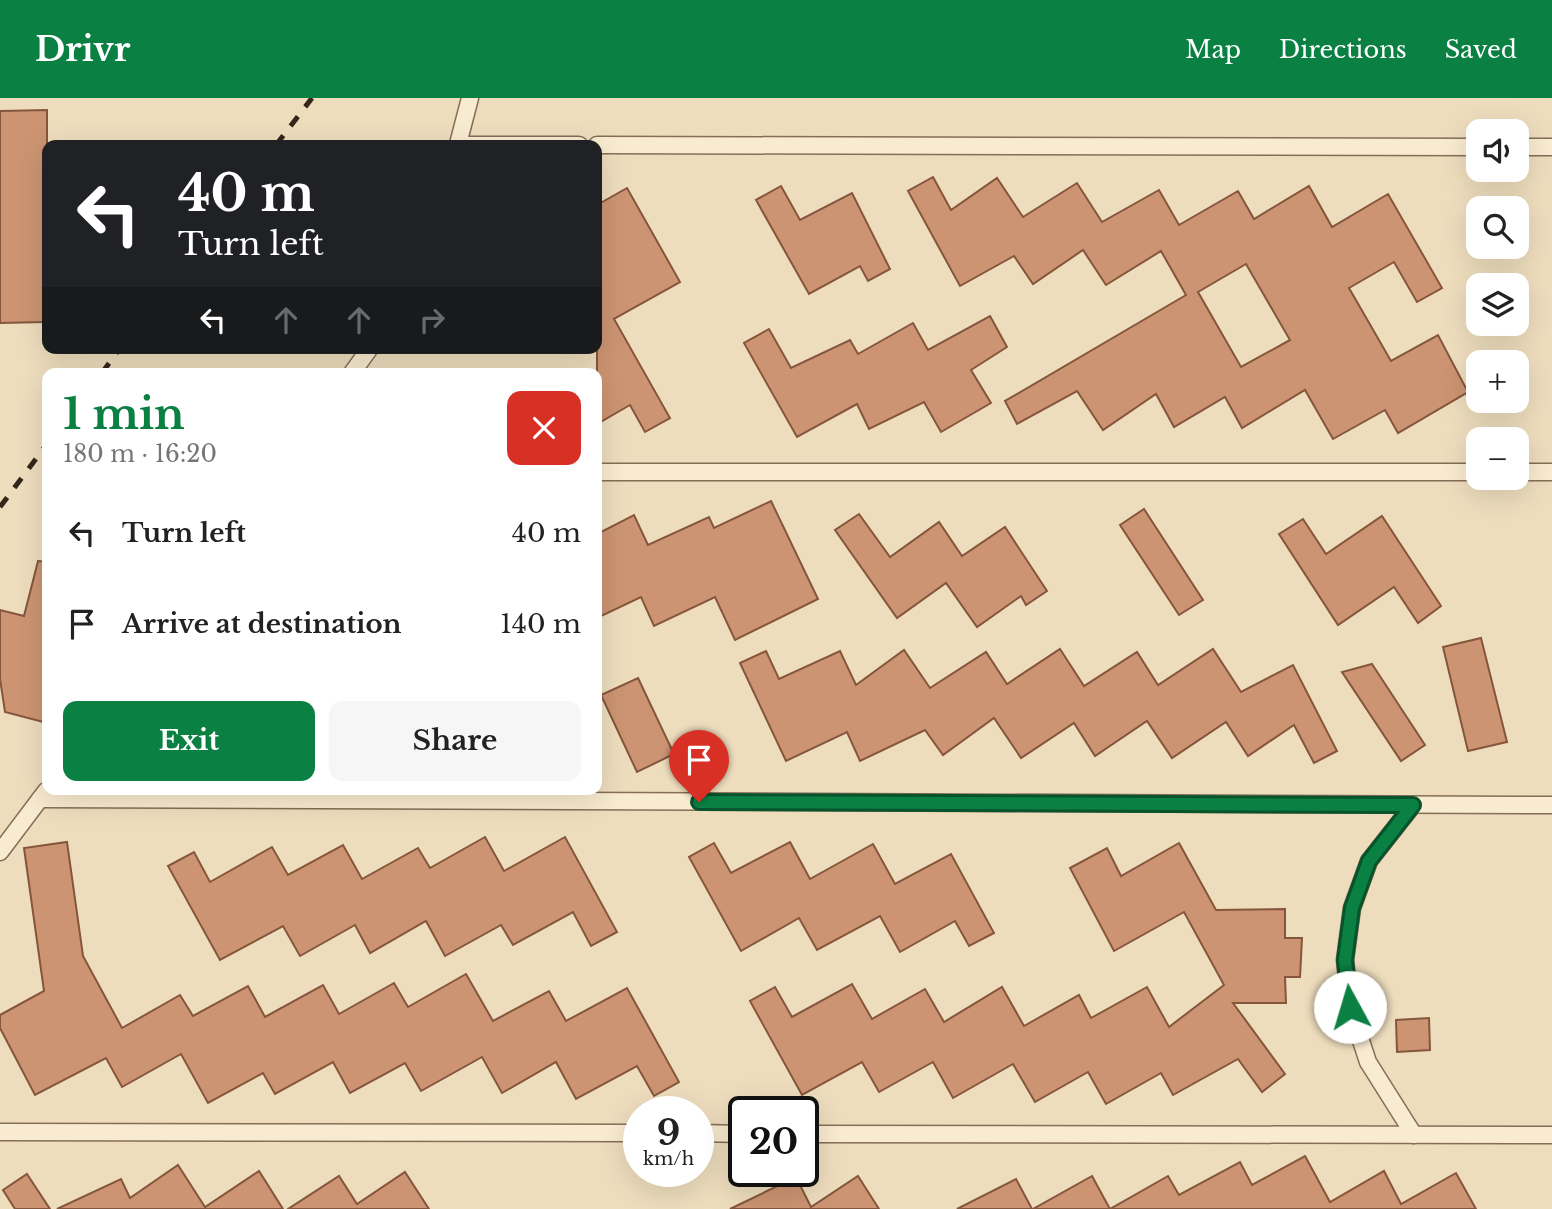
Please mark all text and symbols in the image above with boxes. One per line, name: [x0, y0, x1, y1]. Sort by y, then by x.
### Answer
text: Drivr: [35, 29, 130, 70]
text: Map: [1185, 35, 1241, 64]
text: Directions: [1279, 35, 1407, 64]
text: Saved: [1445, 35, 1517, 64]
map controls: [1466, 119, 1529, 490]
button: sound: [1466, 119, 1529, 182]
text: 40 m: [178, 163, 315, 224]
icon: left: [63, 168, 154, 259]
button: search: [1466, 196, 1529, 259]
text: Turn left: [178, 224, 324, 264]
button: layers: [1466, 273, 1529, 336]
icon: left: [194, 301, 232, 339]
icon: ahead: [267, 301, 305, 339]
icon: ahead: [340, 301, 378, 339]
icon: right: [413, 301, 451, 339]
button: +: [1466, 350, 1529, 413]
text: 1 min: [63, 388, 185, 440]
button: close: [507, 391, 581, 465]
button: −: [1466, 427, 1529, 490]
text: 180 m · 16:20: [63, 440, 217, 468]
icon: left: [63, 514, 101, 552]
text: Turn left: [122, 517, 246, 549]
text: 40 m: [512, 517, 581, 549]
icon: arrive: [63, 605, 101, 643]
text: Arrive at destination: [122, 608, 402, 640]
text: 140 m: [500, 608, 581, 640]
button: Exit: [63, 701, 315, 781]
button: Share: [329, 701, 581, 781]
pin: [669, 730, 729, 802]
icon: arrive: [680, 741, 718, 779]
position arrow: [1313, 970, 1387, 1044]
speed limit sign: 20: [728, 1096, 819, 1187]
text: 9: [657, 1111, 680, 1154]
text: km/h: [643, 1148, 694, 1170]

